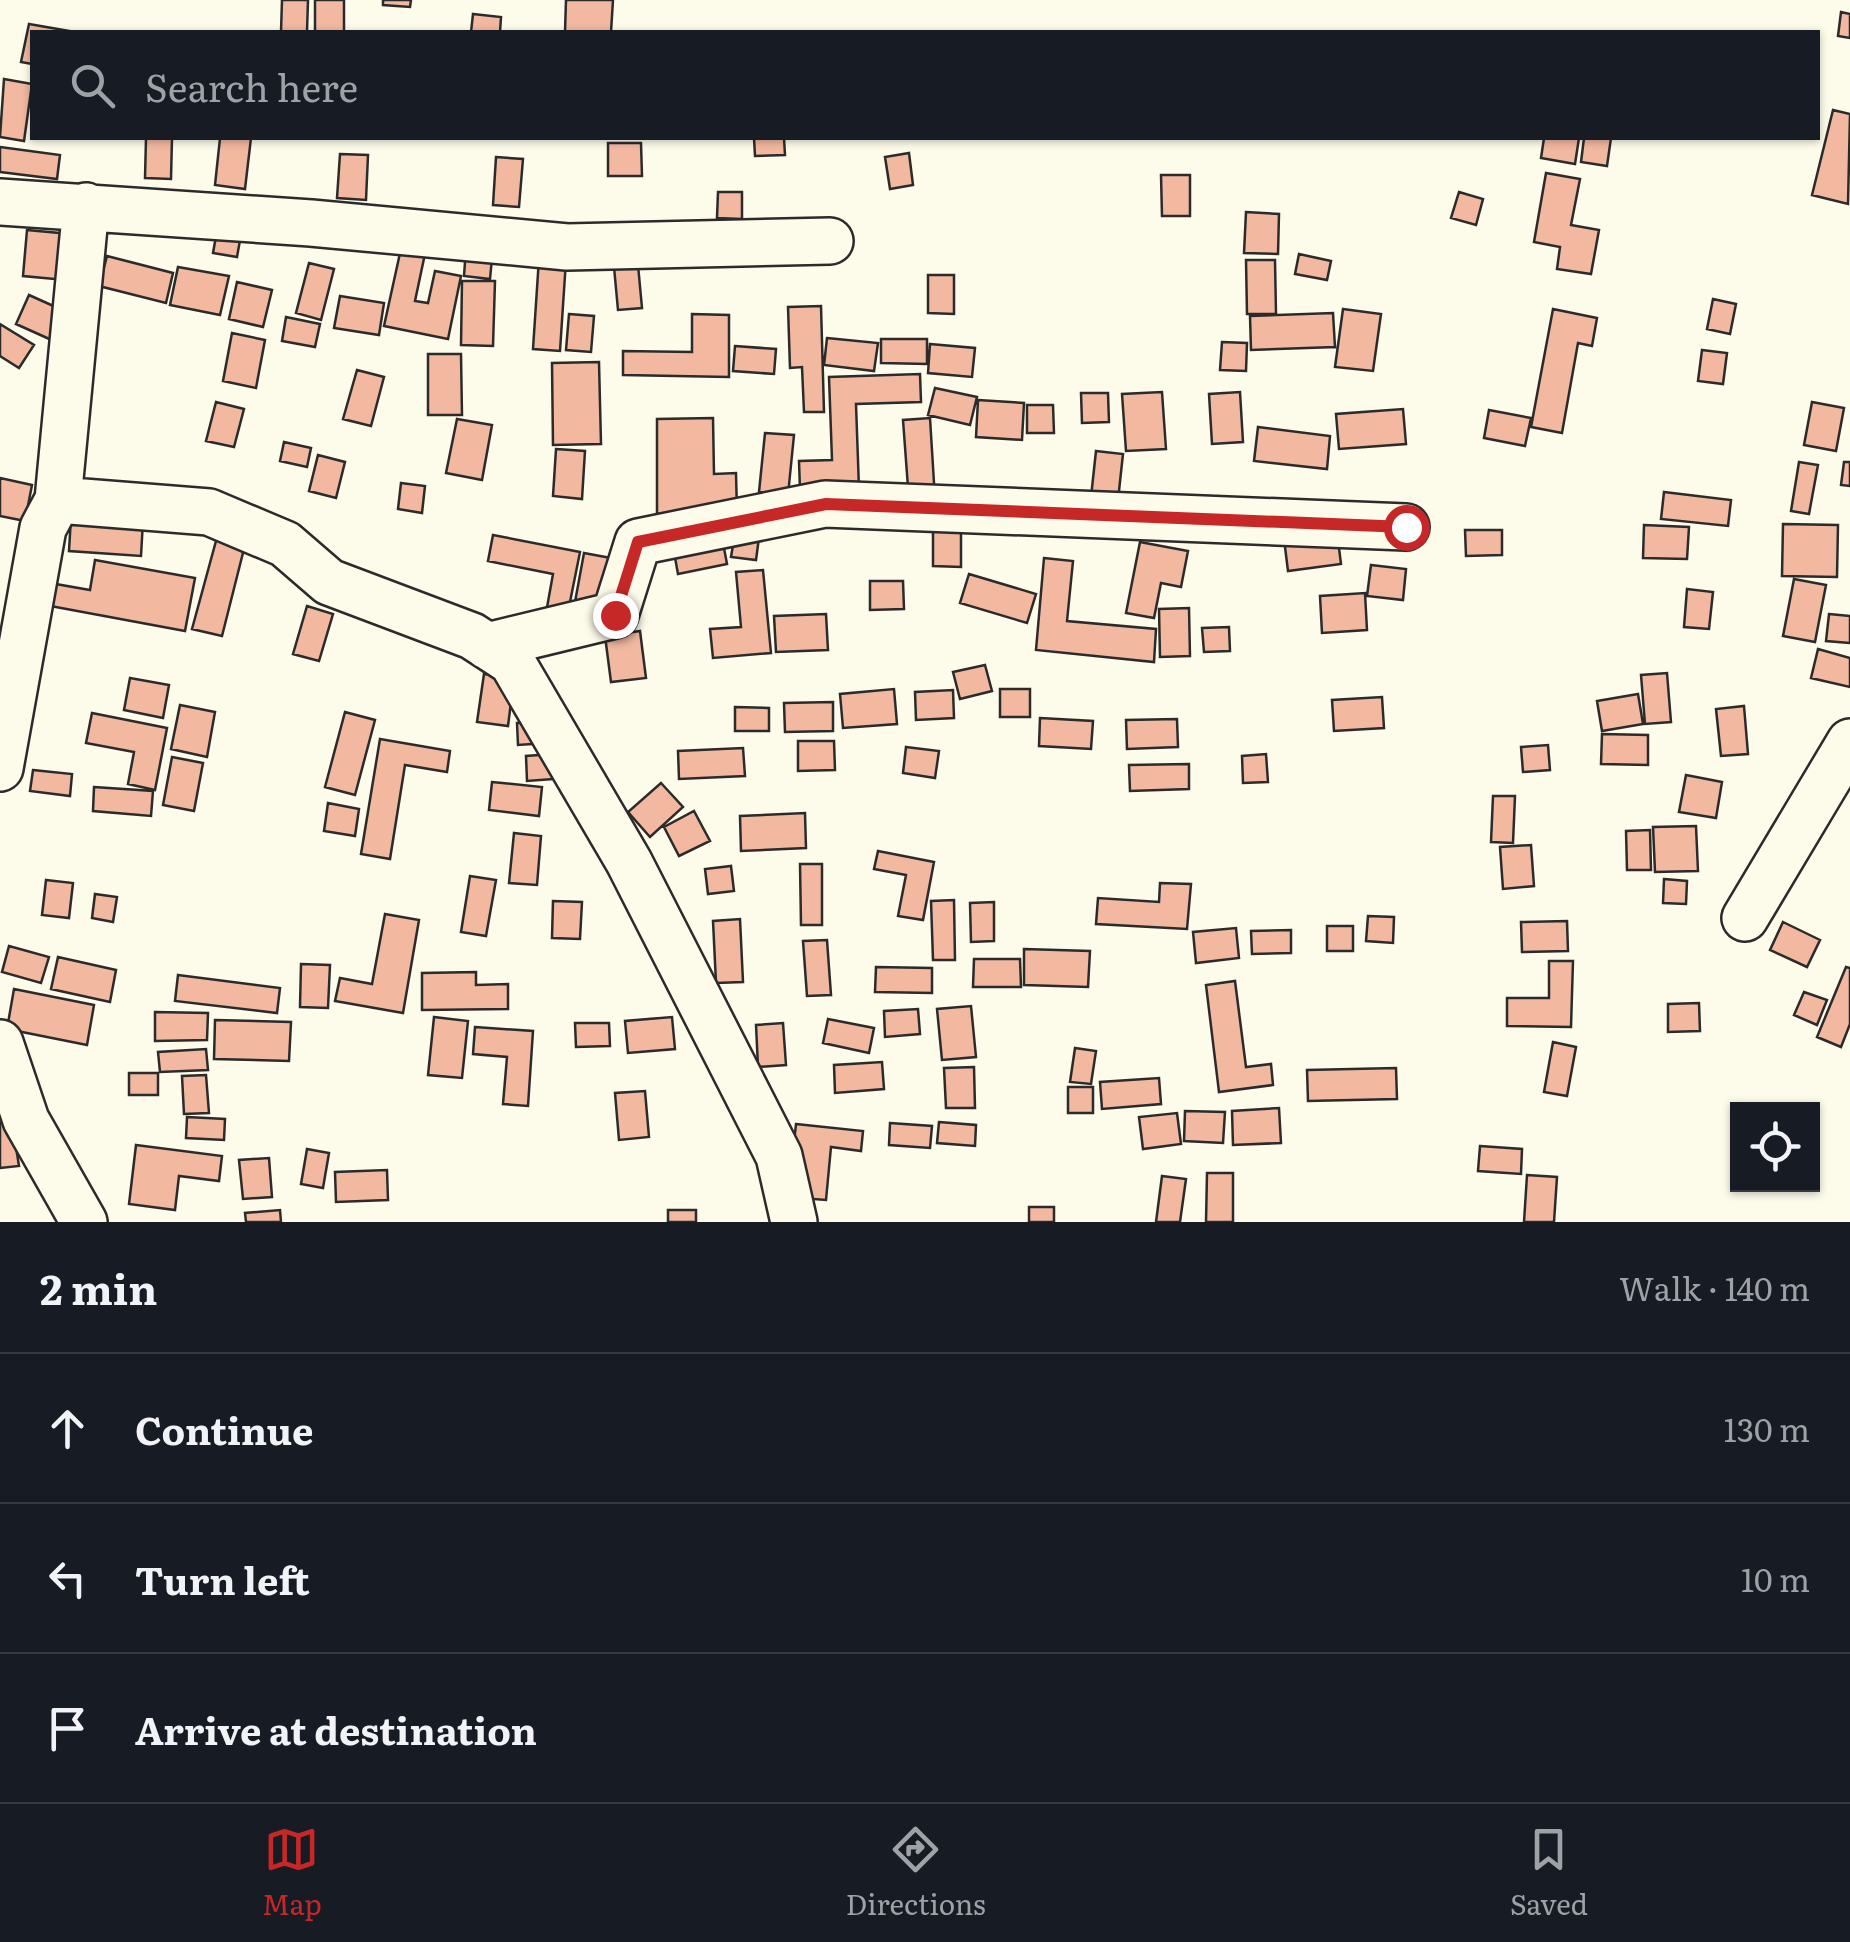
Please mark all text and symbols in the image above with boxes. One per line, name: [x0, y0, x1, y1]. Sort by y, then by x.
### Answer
search box: [30, 30, 1820, 140]
text: Search here: [145, 57, 358, 114]
icon: search: [65, 58, 120, 113]
route start: [1384, 505, 1430, 551]
route end: [593, 593, 639, 639]
map controls: [1730, 1102, 1820, 1192]
button: locate: [1730, 1102, 1820, 1192]
text: 2 min: [40, 1256, 157, 1318]
text: Walk · 140 m: [1619, 1263, 1810, 1311]
text: Continue: [135, 1400, 313, 1457]
icon: ahead: [40, 1401, 95, 1456]
text: 130 m: [1724, 1404, 1810, 1452]
text: Turn left: [135, 1550, 310, 1607]
icon: left: [40, 1551, 95, 1606]
text: 10 m: [1741, 1554, 1810, 1602]
text: Arrive at destination: [135, 1700, 537, 1757]
icon: arrive: [40, 1701, 95, 1756]
tab: Map: [262, 1822, 322, 1924]
tab: Directions: [846, 1822, 986, 1924]
tab: Saved: [1510, 1822, 1588, 1924]

